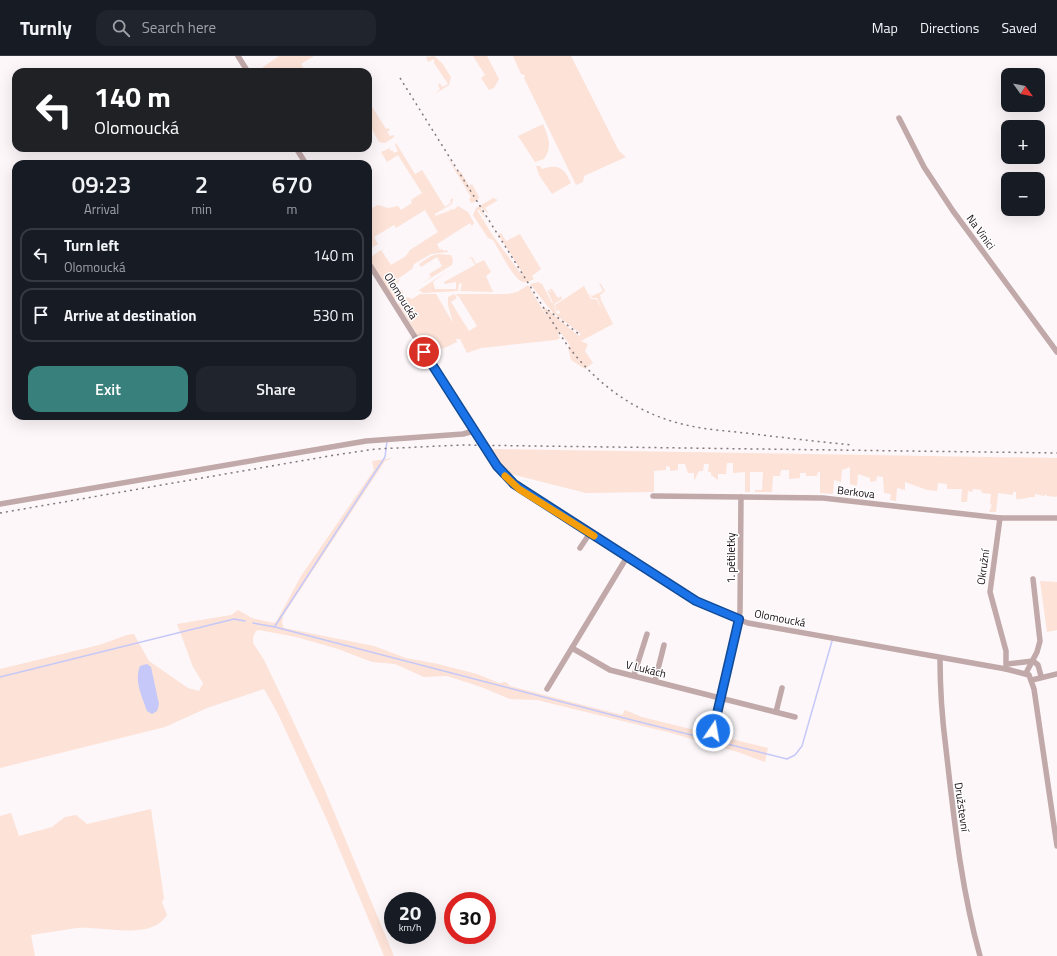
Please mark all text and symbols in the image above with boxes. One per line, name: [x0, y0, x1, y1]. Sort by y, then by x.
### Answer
search box: [96, 10, 376, 46]
text: Turnly: [20, 13, 72, 42]
text: Search here: [142, 16, 216, 39]
icon: search: [110, 17, 132, 39]
text: Map: [872, 17, 898, 38]
text: Directions: [920, 17, 979, 38]
text: Saved: [1001, 17, 1037, 38]
north arrow: [1001, 68, 1045, 112]
map controls: [1001, 68, 1045, 216]
text: 140 m: [94, 75, 171, 118]
icon: left: [28, 84, 80, 136]
text: Olomoucká: [94, 114, 179, 141]
button: +: [1001, 120, 1045, 164]
text: 09:23: [72, 166, 131, 202]
text: 2: [195, 166, 208, 202]
text: 670: [272, 166, 312, 202]
button: −: [1001, 172, 1045, 216]
text: Arrival: [84, 199, 119, 219]
text: min: [191, 199, 212, 219]
text: m: [287, 199, 297, 219]
street label: Na Vinici: [963, 211, 999, 253]
text: Turn left: [64, 234, 119, 257]
icon: left: [30, 244, 52, 266]
text: 140 m: [313, 244, 354, 267]
text: Olomoucká: [64, 257, 125, 277]
street label: Olomoucká: [380, 270, 422, 323]
icon: arrive: [30, 304, 52, 326]
text: Arrive at destination: [64, 304, 197, 327]
text: 530 m: [313, 304, 354, 327]
pin: [407, 335, 441, 369]
icon: arrive: [413, 341, 435, 363]
button: Exit: [28, 366, 188, 412]
button: Share: [196, 366, 356, 412]
street label: Berkova: [836, 482, 876, 502]
street label: 1. pětiletky: [723, 532, 739, 584]
street label: Okružní: [973, 547, 994, 586]
street label: Olomoucká: [753, 605, 808, 631]
street label: V Lukách: [624, 656, 668, 682]
position arrow: [692, 710, 734, 752]
street label: Družstevní: [951, 781, 974, 834]
speed limit sign: 30: [444, 892, 496, 944]
text: 20: [399, 897, 421, 928]
text: km/h: [399, 920, 421, 935]

